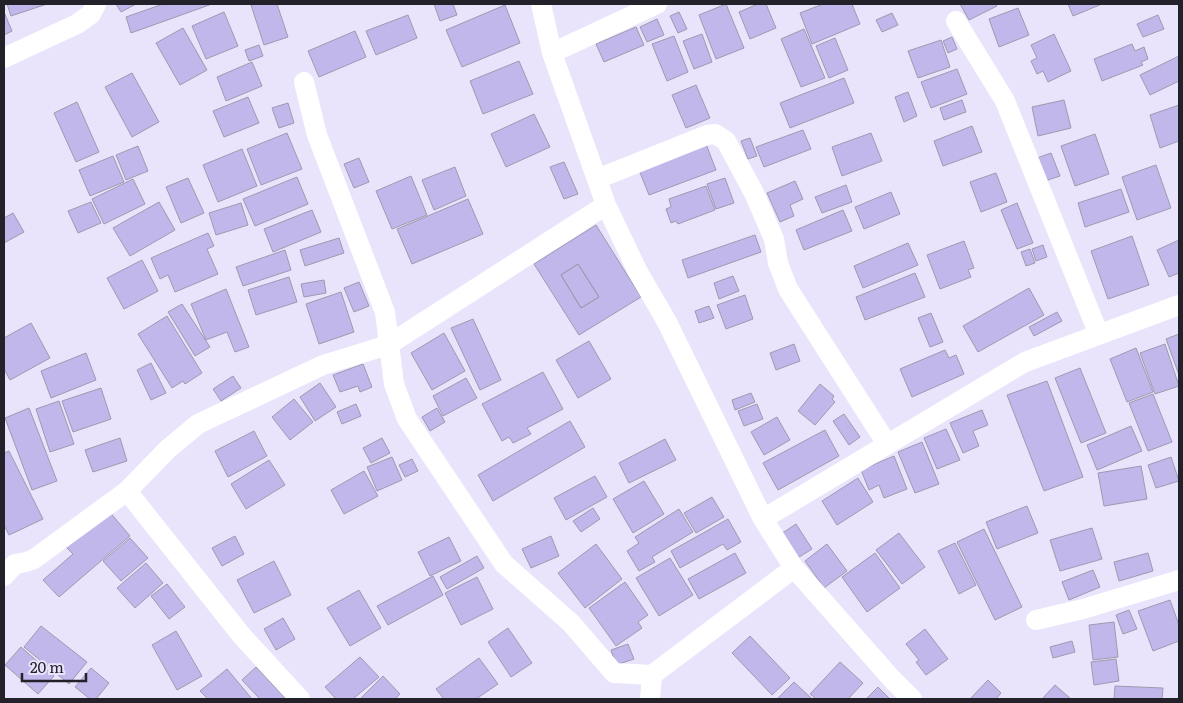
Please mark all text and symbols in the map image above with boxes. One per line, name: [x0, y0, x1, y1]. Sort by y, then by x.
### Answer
scale bar: [22, 650, 86, 682]
text: 20 m: [30, 655, 64, 678]

